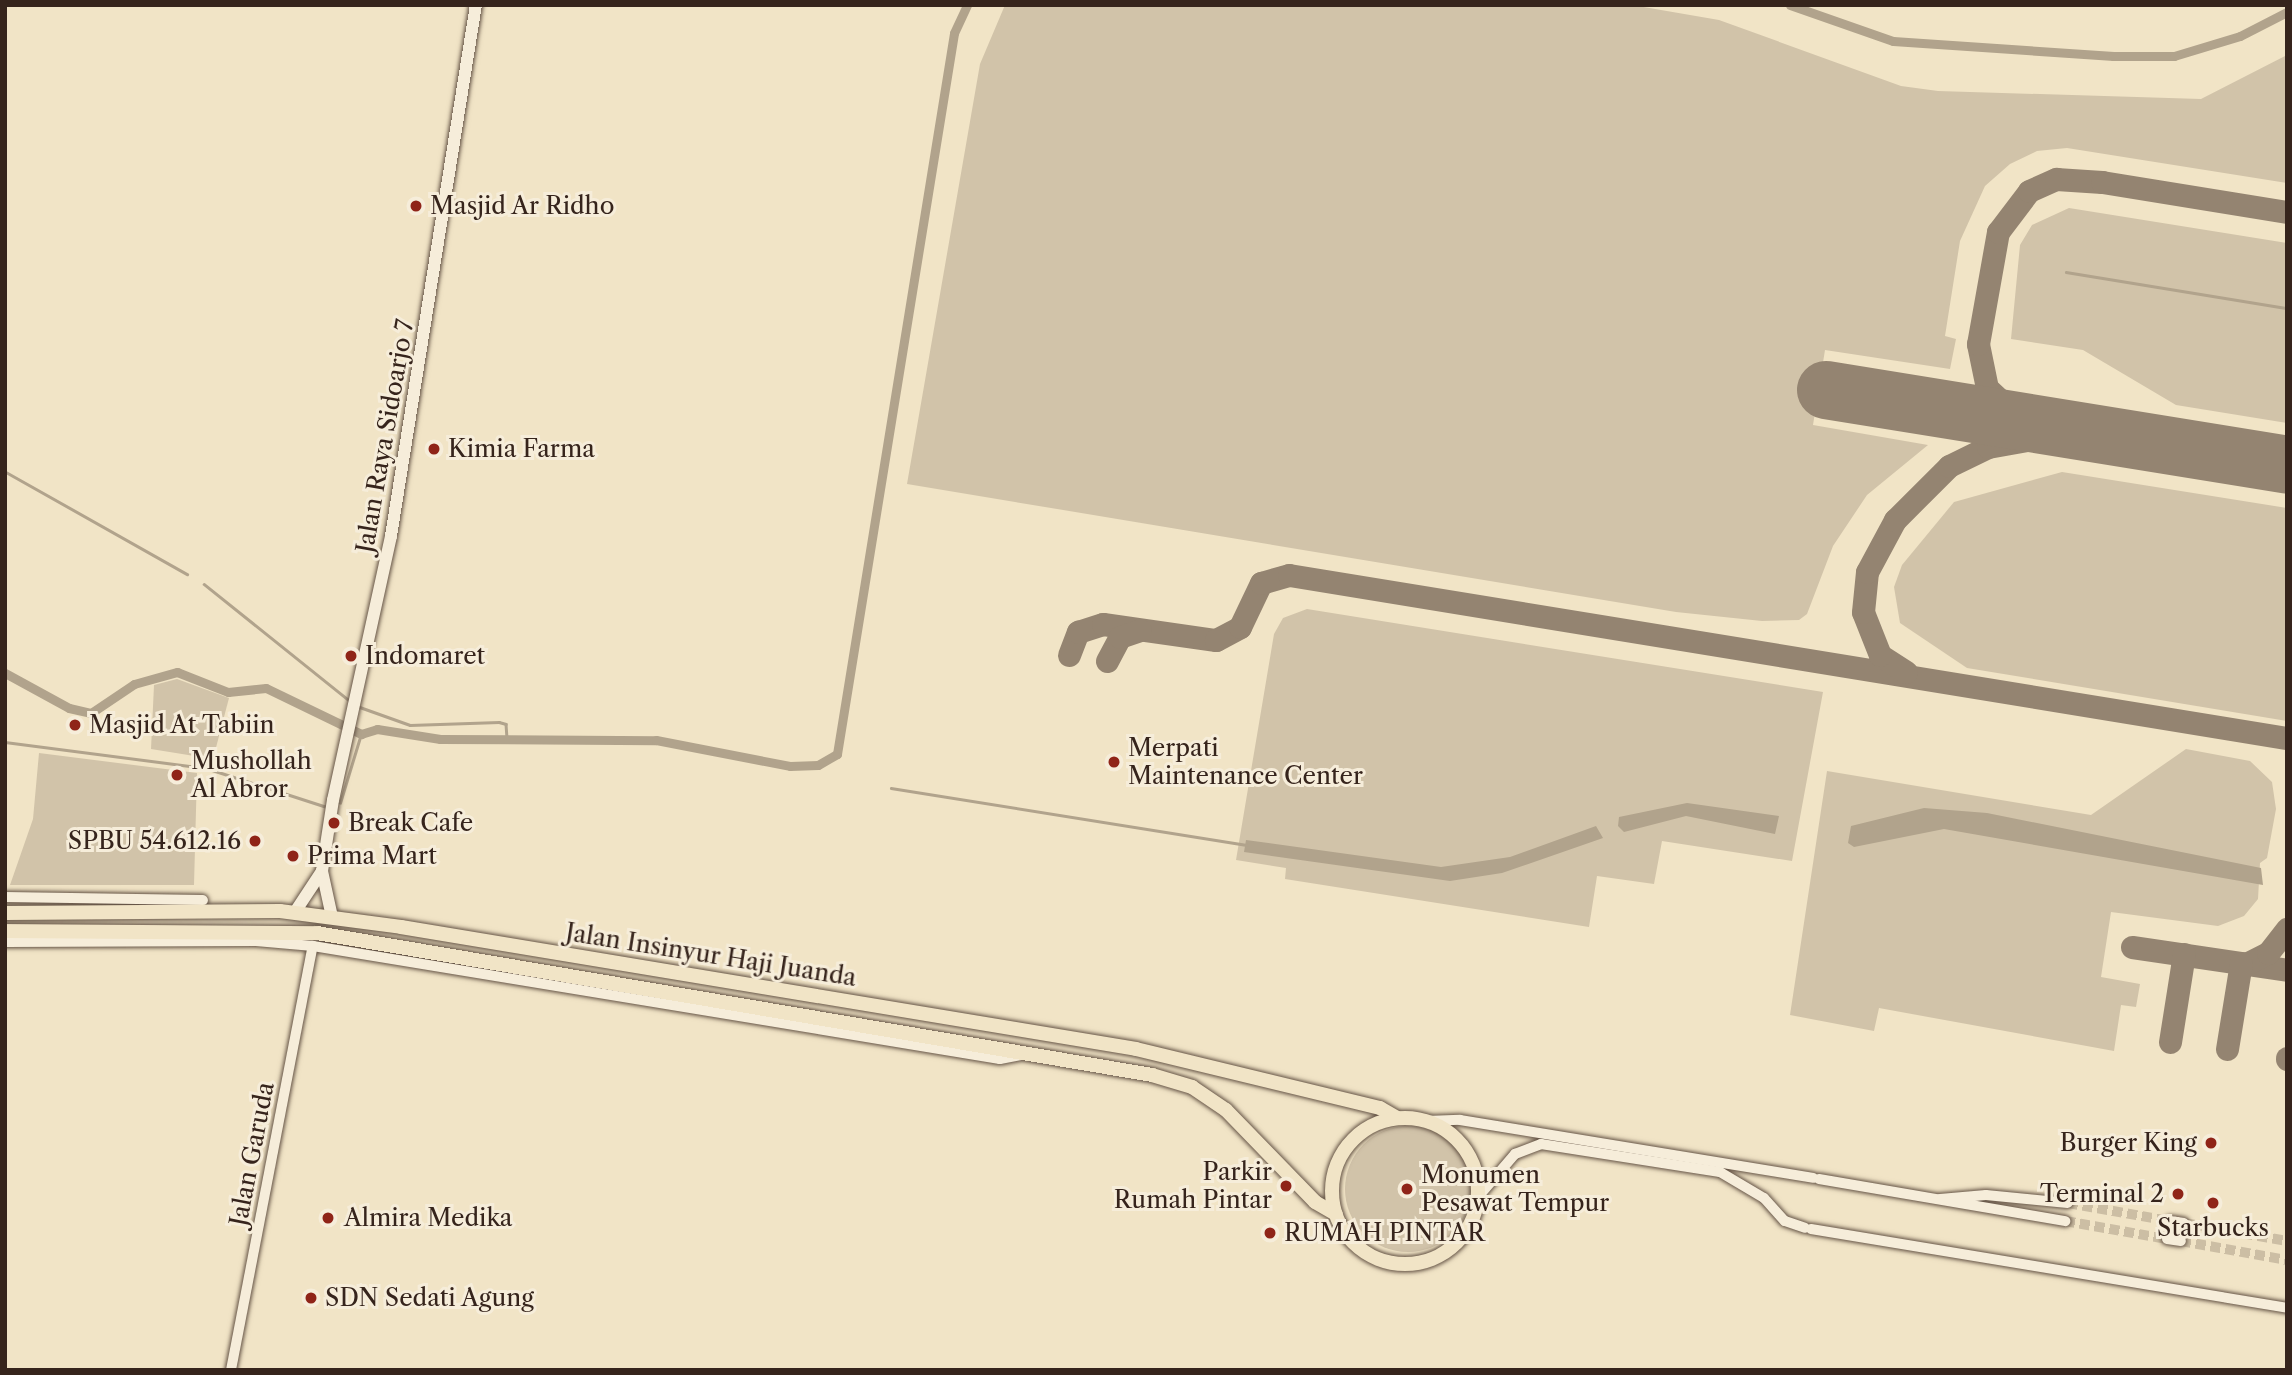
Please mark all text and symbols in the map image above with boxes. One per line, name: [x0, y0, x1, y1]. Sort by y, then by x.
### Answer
place label: Masjid Ar Ridho: [430, 192, 616, 220]
marker: Masjid Ar Ridho: [408, 198, 424, 214]
street label: Jalan Raya Sidoarjo 7: [350, 317, 420, 555]
place label: Kimia Farma: [448, 435, 595, 463]
marker: Kimia Farma: [426, 441, 442, 457]
place label: Indomaret: [365, 642, 485, 670]
marker: Indomaret: [343, 648, 359, 664]
place label: Masjid At Tabiin: [89, 711, 276, 739]
marker: Masjid At Tabiin: [67, 717, 83, 733]
place label: Merpati Maintenance Center: [1128, 734, 1363, 790]
place label: Mushollah Al Abror: [191, 747, 312, 803]
marker: Merpati Maintenance Center: [1106, 754, 1122, 770]
marker: Mushollah Al Abror: [169, 767, 185, 783]
place label: Break Cafe: [348, 809, 474, 837]
marker: Break Cafe: [326, 815, 342, 831]
place label: SPBU 54.612.16: [68, 827, 241, 855]
marker: SPBU 54.612.16: [247, 833, 263, 849]
place label: Prima Mart: [307, 842, 437, 870]
marker: Prima Mart: [285, 848, 301, 864]
street label: Jalan Insinyur Haji Juanda: [563, 918, 859, 992]
street label: Jalan Garuda: [224, 1079, 280, 1229]
place label: Burger King: [2059, 1129, 2197, 1157]
marker: Burger King: [2203, 1135, 2219, 1151]
place label: Parkir Rumah Pintar: [1114, 1158, 1272, 1214]
place label: Monumen Pesawat Tempur: [1421, 1161, 1610, 1217]
marker: Parkir Rumah Pintar: [1278, 1178, 1294, 1194]
place label: Terminal 2: [2040, 1180, 2164, 1208]
marker: Monumen Pesawat Tempur: [1399, 1181, 1415, 1197]
marker: Terminal 2: [2170, 1186, 2186, 1202]
marker: Starbucks: [2205, 1195, 2221, 1211]
place label: Almira Medika: [344, 1204, 513, 1232]
marker: Almira Medika: [318, 1208, 338, 1228]
place label: Starbucks: [2157, 1214, 2269, 1242]
place label: RUMAH PINTAR: [1284, 1219, 1485, 1247]
marker: RUMAH PINTAR: [1262, 1225, 1278, 1241]
place label: SDN Sedati Agung: [325, 1284, 535, 1312]
marker: SDN Sedati Agung: [303, 1290, 319, 1306]

